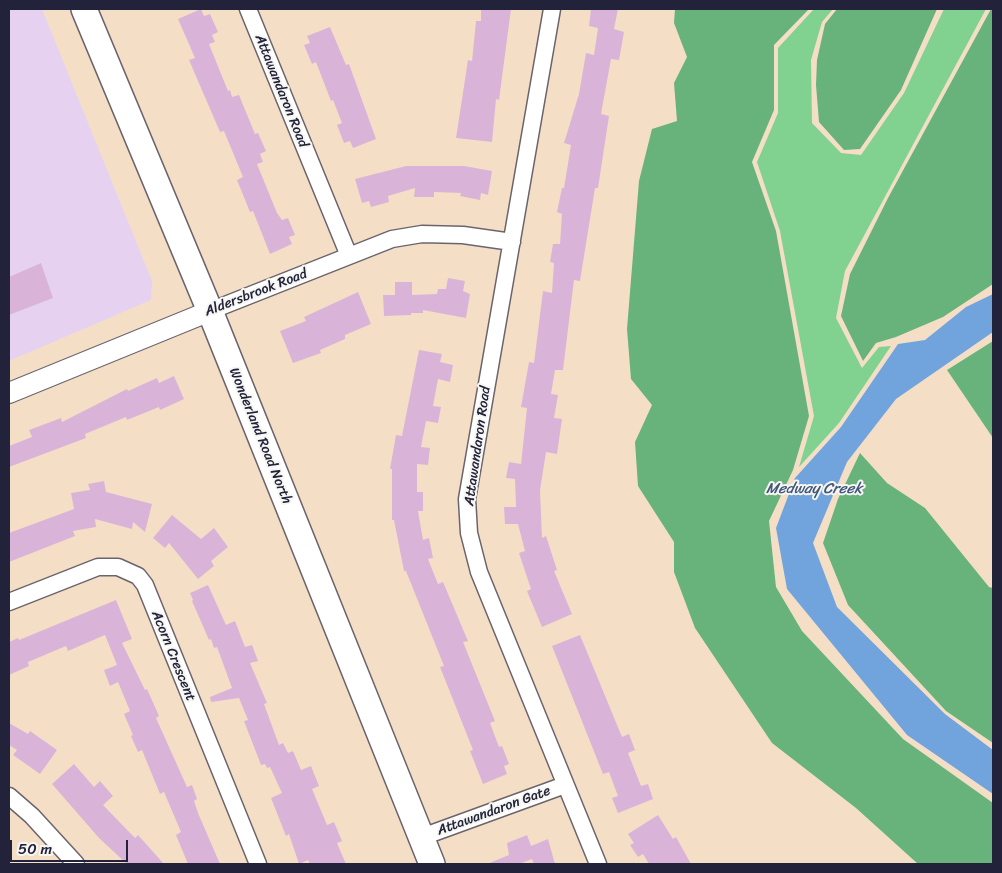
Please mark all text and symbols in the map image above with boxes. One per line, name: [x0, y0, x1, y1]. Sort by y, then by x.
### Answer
street label: Attawandaron Road: [251, 32, 311, 150]
street label: Aldersbrook Road: [202, 266, 310, 320]
street label: Wonderland Road North: [225, 366, 295, 506]
street label: Attawandaron Road: [461, 385, 495, 507]
water label: Medway Creek: [766, 480, 862, 498]
street label: Acorn Crescent: [147, 608, 199, 704]
street label: Attawandaron Gate: [435, 783, 553, 839]
scale bar: [12, 830, 130, 862]
text: 50 m: [18, 836, 52, 862]

